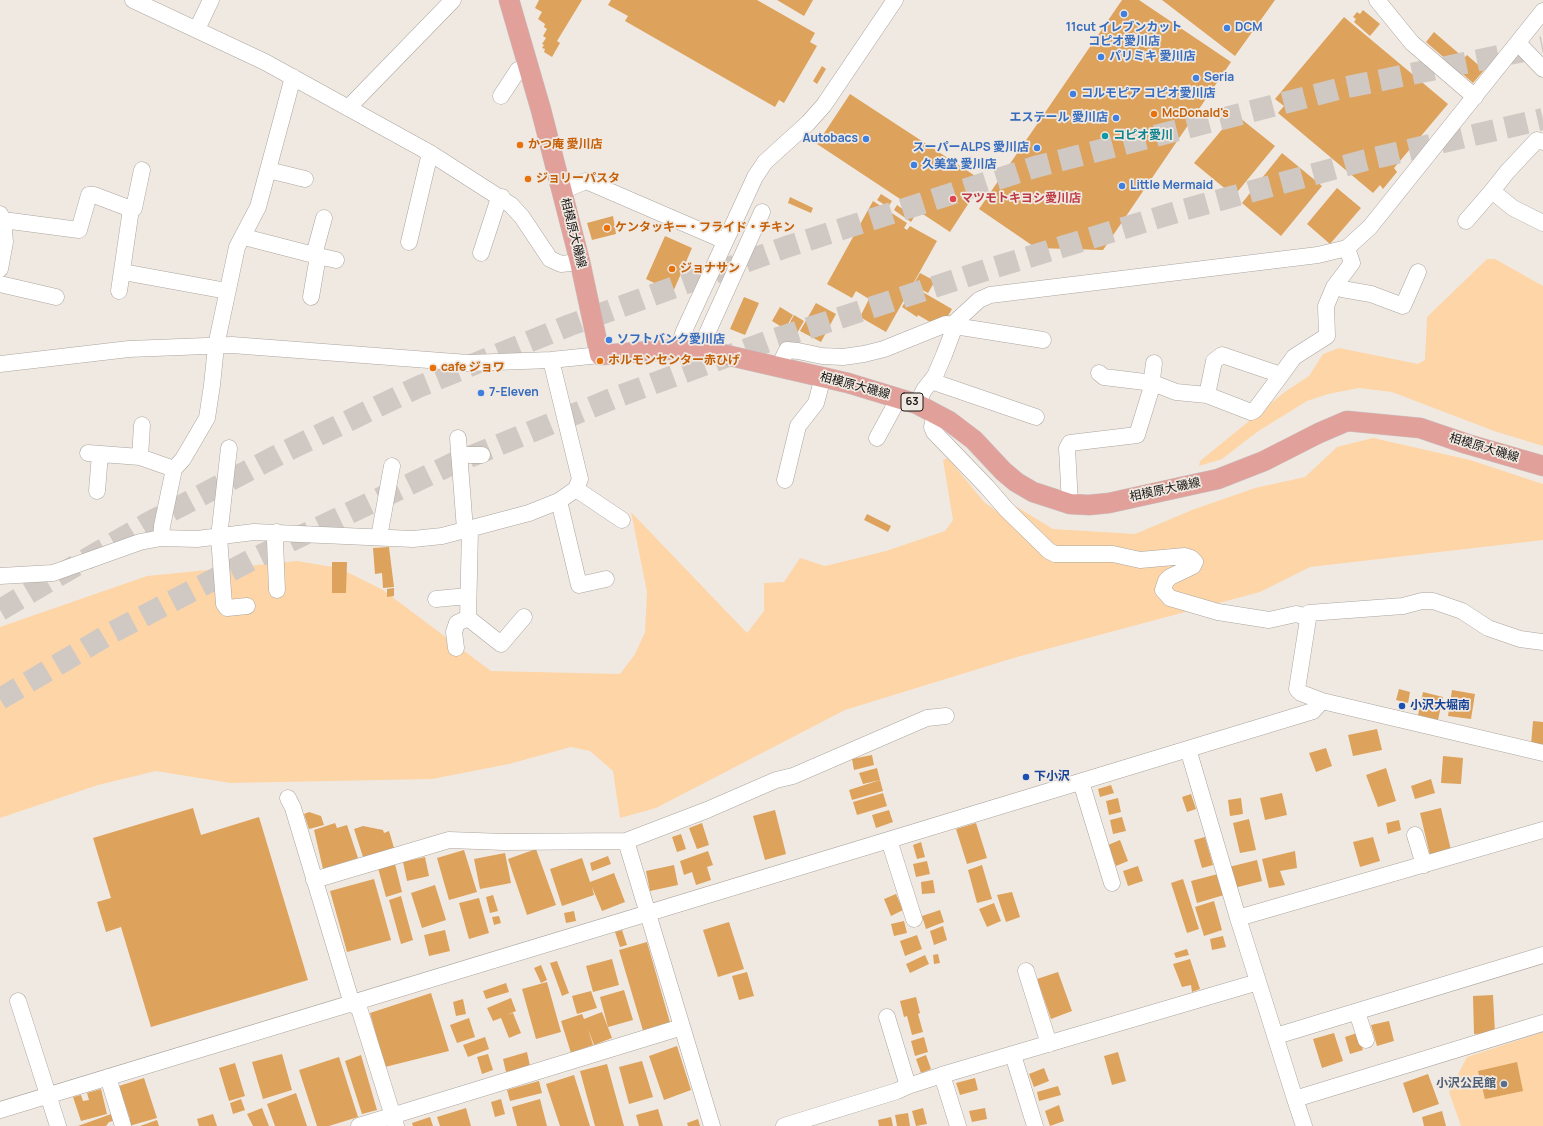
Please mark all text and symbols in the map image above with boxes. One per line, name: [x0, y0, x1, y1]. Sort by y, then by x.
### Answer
marker: 11cut イレブンカット コピオ愛川店: [1119, 9, 1129, 19]
place label: 11cut イレブンカット コピオ愛川店: [1066, 21, 1182, 49]
place label: DCM: [1235, 21, 1263, 35]
marker: DCM: [1222, 23, 1232, 33]
place label: パリミキ 愛川店: [1109, 50, 1195, 64]
marker: パリミキ 愛川店: [1096, 52, 1106, 62]
place label: Seria: [1204, 71, 1234, 85]
marker: Seria: [1191, 73, 1201, 83]
place label: コルモピア コピオ愛川店: [1081, 87, 1215, 101]
marker: コルモピア コピオ愛川店: [1068, 89, 1078, 99]
place label: McDonald's: [1162, 107, 1229, 121]
marker: McDonald's: [1149, 109, 1159, 119]
place label: エステール 愛川店: [1010, 111, 1108, 125]
marker: エステール 愛川店: [1111, 113, 1121, 123]
place label: コピオ愛川: [1113, 129, 1173, 143]
marker: コピオ愛川: [1100, 131, 1110, 141]
place label: Autobacs: [802, 132, 858, 146]
marker: Autobacs: [861, 134, 871, 144]
place label: かつ庵 愛川店: [528, 138, 602, 152]
marker: かつ庵 愛川店: [515, 140, 525, 150]
place label: スーパーALPS 愛川店: [913, 141, 1029, 155]
marker: スーパーALPS 愛川店: [1032, 143, 1042, 153]
place label: 久美堂 愛川店: [922, 158, 996, 172]
marker: 久美堂 愛川店: [909, 160, 919, 170]
place label: ジョリーパスタ: [536, 172, 620, 186]
marker: ジョリーパスタ: [523, 174, 533, 184]
place label: Little Mermaid: [1130, 179, 1213, 193]
marker: Little Mermaid: [1117, 181, 1127, 191]
place label: マツモトキヨシ愛川店: [961, 192, 1081, 206]
marker: マツモトキヨシ愛川店: [948, 194, 958, 204]
street label: 相模原大磯線: [557, 196, 589, 270]
place label: ケンタッキー・フライド・チキン: [615, 221, 795, 235]
marker: ケンタッキー・フライド・チキン: [602, 223, 612, 233]
place label: ジョナサン: [680, 262, 740, 276]
marker: ジョナサン: [667, 264, 677, 274]
place label: ソフトバンク愛川店: [617, 333, 725, 347]
marker: ソフトバンク愛川店: [604, 335, 614, 345]
place label: ホルモンセンター赤ひげ: [608, 354, 740, 368]
marker: ホルモンセンター赤ひげ: [595, 356, 605, 366]
place label: cafe ジョワ: [441, 361, 505, 375]
marker: cafe ジョワ: [428, 363, 438, 373]
street label: 相模原大磯線: [818, 370, 892, 402]
place label: 7-Eleven: [489, 386, 539, 400]
marker: 7-Eleven: [476, 388, 486, 398]
road number: 63: [901, 393, 923, 411]
street label: 相模原大磯線: [1447, 431, 1521, 465]
street label: 相模原大磯線: [1128, 475, 1202, 505]
place label: 小沢大堀南: [1410, 699, 1470, 713]
marker: 小沢大堀南: [1397, 701, 1407, 711]
place label: 下小沢: [1034, 770, 1070, 784]
marker: 下小沢: [1021, 772, 1031, 782]
place label: 小沢公民館: [1436, 1077, 1496, 1091]
marker: 小沢公民館: [1499, 1079, 1509, 1089]

